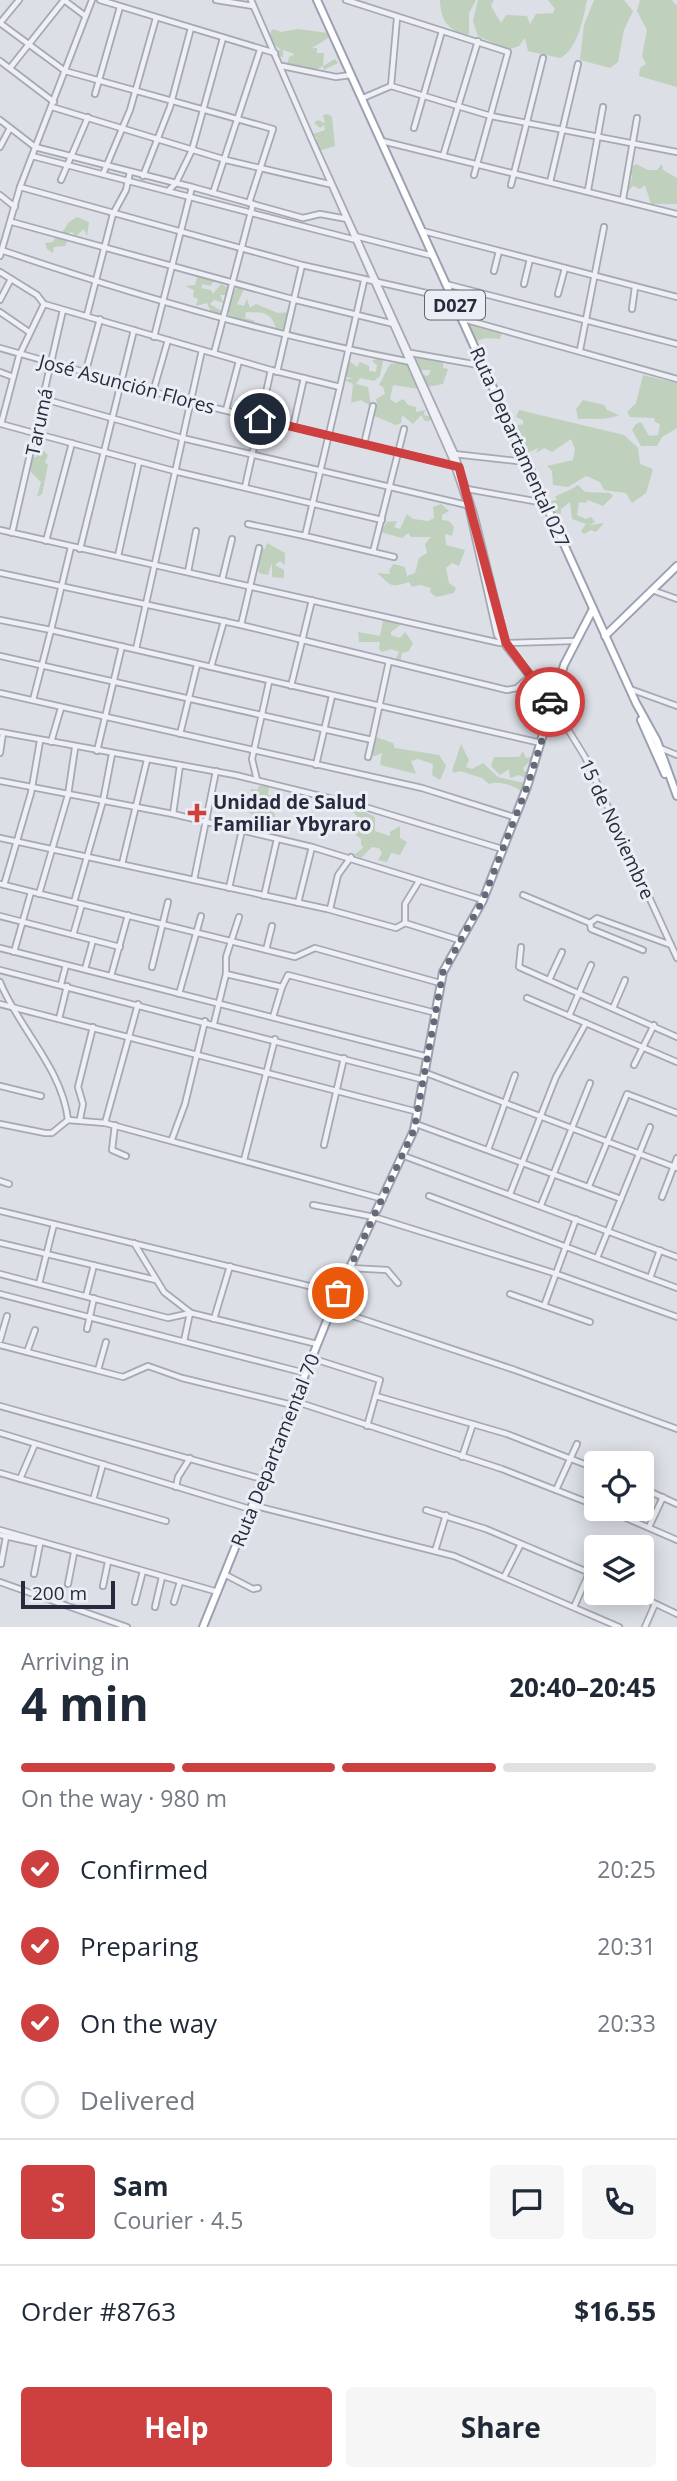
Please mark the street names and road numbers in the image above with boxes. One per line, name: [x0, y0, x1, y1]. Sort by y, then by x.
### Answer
road number: D027: [425, 290, 485, 320]
street label: Ruta Departamental 027: [464, 343, 576, 551]
street label: José Asunción Flores: [34, 348, 218, 420]
street label: Tarumá: [19, 386, 59, 458]
street label: 15 de Noviembre: [573, 755, 661, 903]
street label: Ruta Departamental 70: [224, 1350, 326, 1550]

